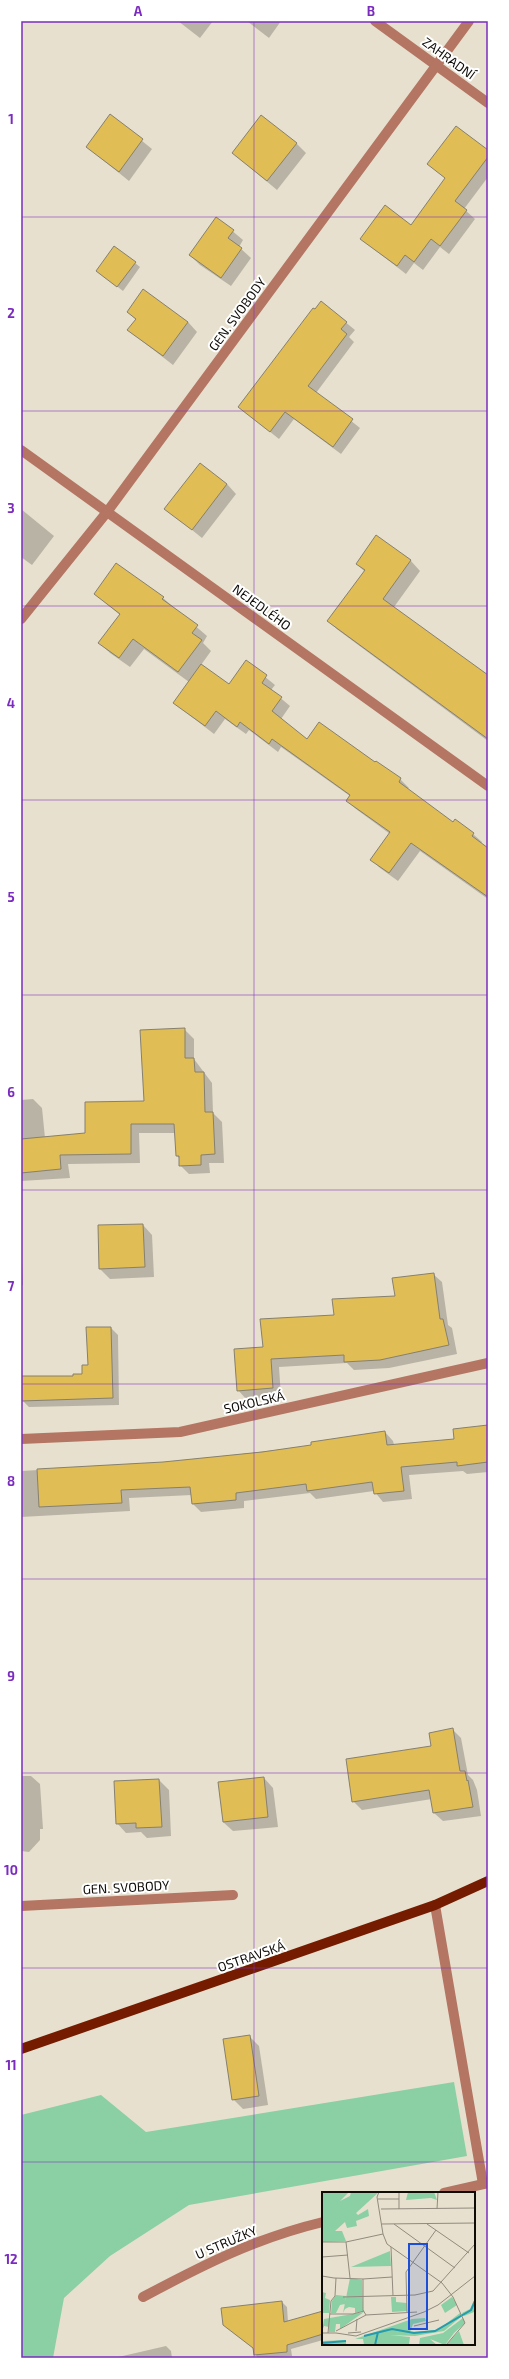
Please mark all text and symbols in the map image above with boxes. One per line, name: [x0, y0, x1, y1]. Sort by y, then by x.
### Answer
text: A: [134, 3, 143, 19]
text: B: [367, 3, 375, 19]
street label: ZAHRADNÍ: [419, 33, 480, 83]
text: 1: [8, 111, 14, 127]
street label: GEN. SVOBODY: [205, 274, 269, 354]
text: 2: [7, 305, 15, 321]
text: 3: [7, 500, 15, 516]
street label: NEJEDLÉHO: [230, 580, 295, 633]
text: 4: [7, 695, 15, 711]
text: 5: [7, 889, 15, 905]
text: 6: [7, 1084, 15, 1100]
text: 7: [8, 1278, 15, 1294]
street label: SOKOLSKÁ: [222, 1386, 286, 1417]
text: 8: [7, 1473, 15, 1489]
text: 9: [7, 1668, 15, 1684]
text: 10: [4, 1862, 18, 1878]
street label: GEN. SVOBODY: [82, 1877, 170, 1897]
street label: OSTRAVSKÁ: [215, 1936, 287, 1975]
text: 11: [5, 2057, 17, 2073]
inset map: [322, 2192, 475, 2345]
street label: U STRUŽKY: [193, 2222, 260, 2262]
text: 12: [4, 2251, 18, 2267]

